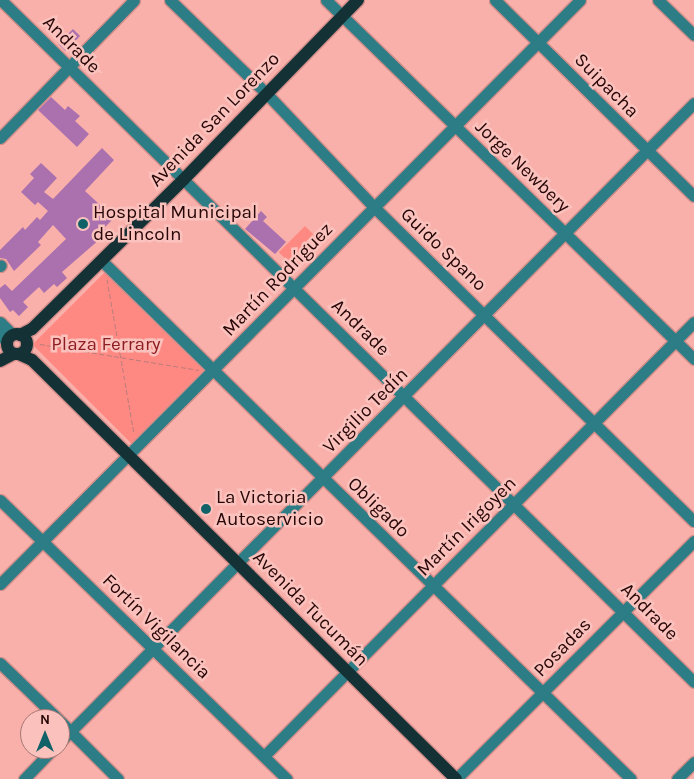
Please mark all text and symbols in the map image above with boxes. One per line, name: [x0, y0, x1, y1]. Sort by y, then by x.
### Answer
street label: Andrade: [37, 11, 105, 79]
street label: Avenida San Lorenzo: [145, 48, 285, 192]
street label: Suipacha: [569, 49, 643, 123]
street label: Jorge Newbery: [470, 116, 574, 218]
place label: Hospital Municipal de Lincoln: [93, 202, 257, 246]
street label: Guido Spano: [395, 203, 491, 297]
marker: Hospital Municipal de Lincoln: [77, 218, 89, 230]
street label: Martín Rodríguez: [218, 218, 338, 342]
street label: Andrade: [326, 295, 394, 361]
park label: Plaza Ferrary: [51, 334, 161, 356]
street label: Virgilio Tedín: [319, 364, 413, 458]
street label: Obligado: [342, 473, 414, 543]
street label: Martín Irigoyen: [413, 473, 521, 581]
place label: La Victoria Autoservicio: [216, 487, 324, 531]
marker: La Victoria Autoservicio: [200, 503, 212, 515]
street label: Avenida Tucumán: [248, 547, 372, 671]
street label: Fortín Vigilancia: [97, 570, 215, 684]
street label: Andrade: [615, 578, 683, 646]
street label: Posadas: [529, 614, 597, 682]
north arrow: [20, 709, 70, 759]
text: N: [40, 711, 50, 728]

